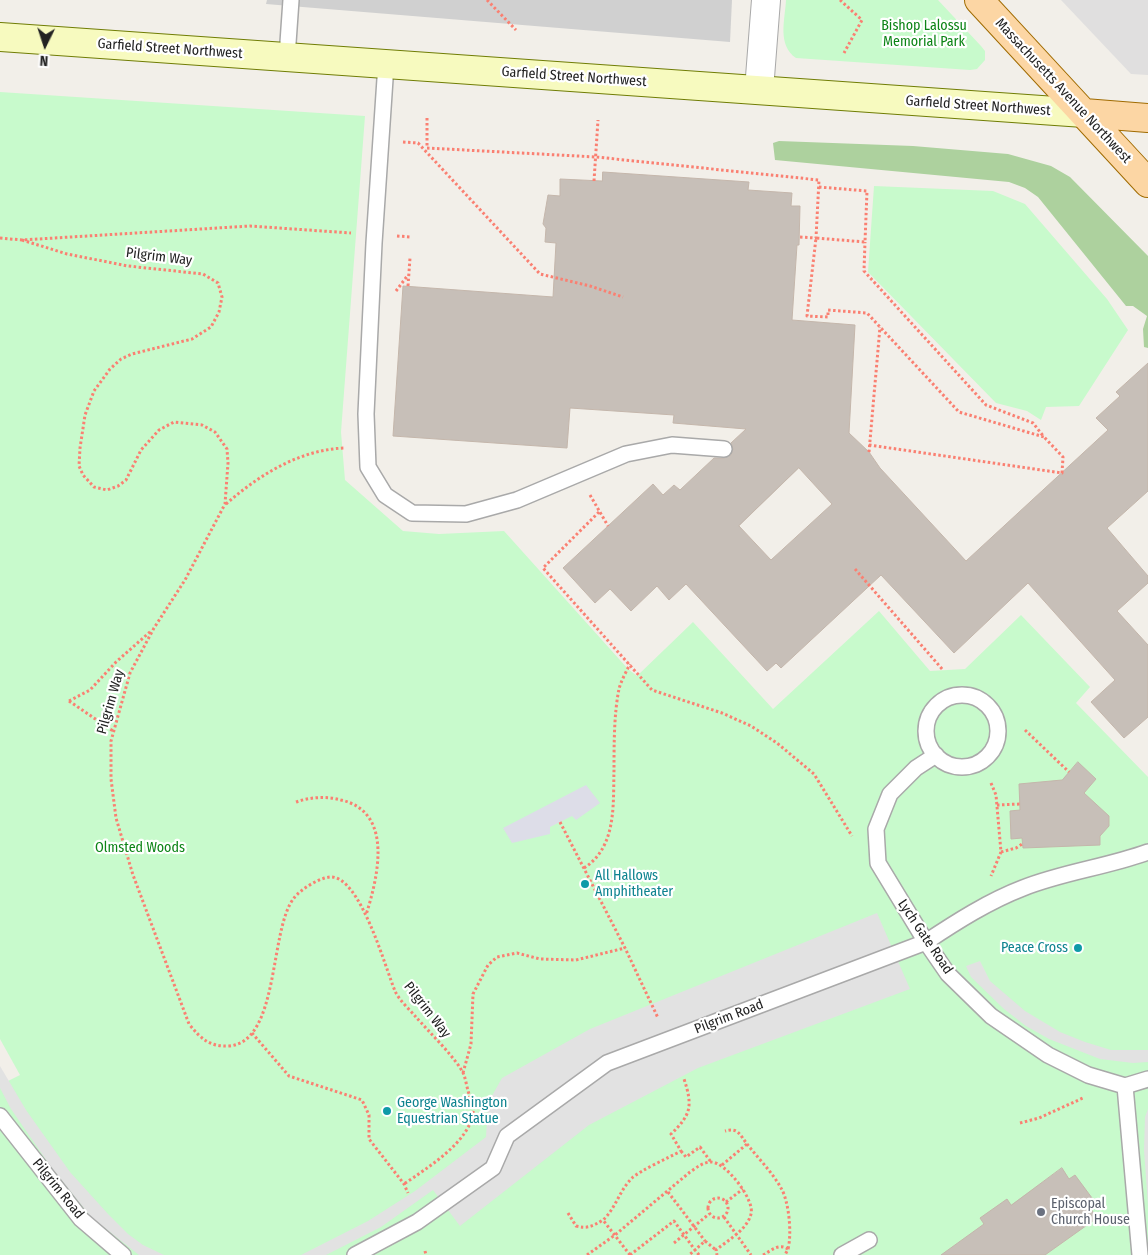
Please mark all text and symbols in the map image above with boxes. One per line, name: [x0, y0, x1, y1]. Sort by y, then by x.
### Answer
street label: Massachusetts Avenue Northwest: [991, 15, 1135, 167]
park label: Bishop Lalossu Memorial Park: [881, 18, 967, 50]
north arrow: [20, 20, 70, 70]
street label: Garfield Street Northwest: [97, 36, 243, 62]
text: N: [39, 52, 49, 69]
street label: Garfield Street Northwest: [501, 64, 647, 90]
street label: Garfield Street Northwest: [905, 93, 1051, 119]
street label: Pilgrim Way: [125, 245, 193, 269]
street label: Pilgrim Way: [94, 668, 128, 736]
park label: Olmsted Woods: [95, 840, 185, 856]
place label: All Hallows Amphitheater: [595, 868, 673, 900]
marker: All Hallows Amphitheater: [579, 878, 591, 890]
street label: Lych Gate Road: [894, 896, 956, 978]
place label: Peace Cross: [1001, 940, 1068, 956]
marker: Peace Cross: [1072, 942, 1084, 954]
street label: Pilgrim Way: [400, 979, 454, 1041]
street label: Pilgrim Road: [692, 996, 766, 1038]
place label: George Washington Equestrian Statue: [397, 1095, 507, 1128]
marker: George Washington Equestrian Statue: [381, 1105, 393, 1117]
street label: Pilgrim Road: [29, 1155, 87, 1223]
place label: Episcopal Church House: [1051, 1196, 1130, 1228]
marker: Episcopal Church House: [1035, 1206, 1047, 1218]

